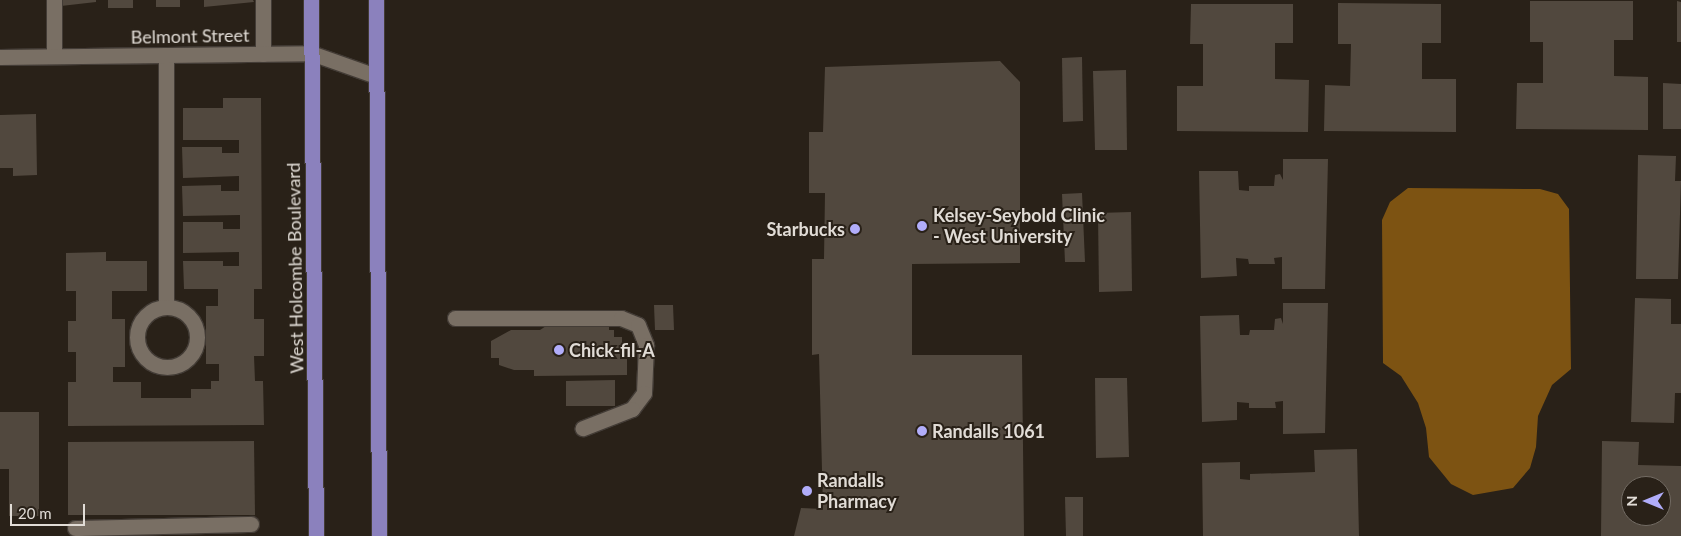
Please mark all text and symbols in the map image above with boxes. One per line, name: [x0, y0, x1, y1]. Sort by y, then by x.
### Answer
street label: Belmont Street: [131, 24, 249, 48]
street label: West Holcombe Boulevard: [282, 162, 308, 374]
place label: Kelsey-Seybold Clinic - West University: [933, 205, 1105, 248]
place label: Starbucks: [766, 218, 845, 240]
marker: Kelsey-Seybold Clinic - West University: [915, 219, 929, 233]
marker: Starbucks: [849, 223, 861, 235]
place label: Chick-fil-A: [569, 339, 655, 361]
marker: Chick-fil-A: [553, 344, 565, 356]
place label: Randalls 1061: [932, 420, 1045, 442]
marker: Randalls 1061: [916, 425, 928, 437]
place label: Randalls Pharmacy: [817, 470, 896, 512]
north arrow: [1621, 476, 1671, 526]
marker: Randalls Pharmacy: [801, 485, 813, 497]
scale bar: [12, 494, 88, 526]
text: N: [1623, 496, 1640, 506]
text: 20 m: [18, 504, 52, 522]

